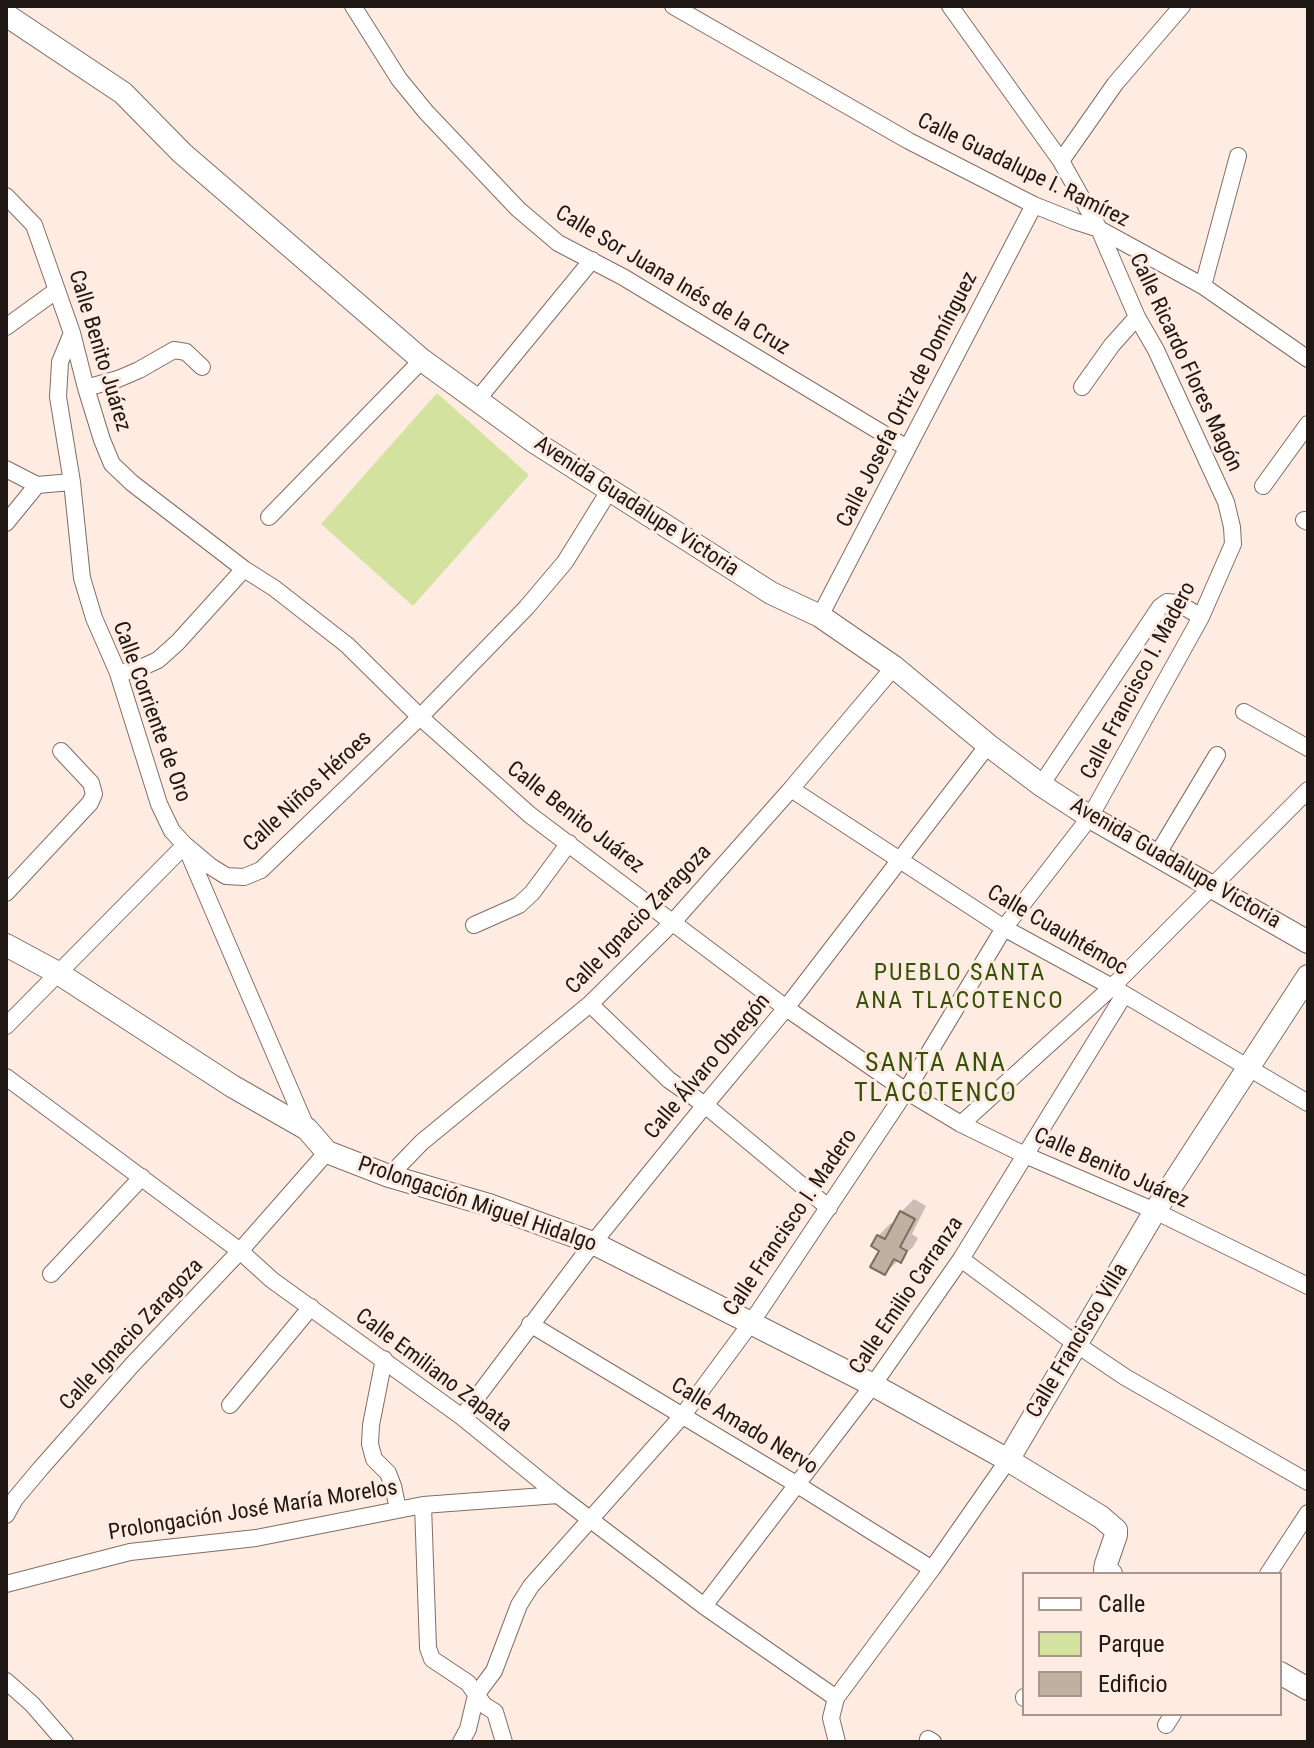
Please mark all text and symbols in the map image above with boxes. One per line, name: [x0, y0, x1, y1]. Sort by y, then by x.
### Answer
street label: Calle Guadalupe I. Ramírez: [913, 108, 1133, 234]
street label: Calle Sor Juana Inés de la Cruz: [550, 201, 794, 361]
street label: Calle Ricardo Flores Magón: [1123, 250, 1247, 476]
street label: Calle Benito Juárez: [62, 267, 136, 435]
street label: Calle Josefa Ortiz de Domínguez: [832, 268, 984, 532]
street label: Avenida Guadalupe Victoria: [529, 431, 743, 583]
street label: Calle Francisco I. Madero: [1076, 578, 1202, 784]
street label: Calle Corriente de Oro: [106, 618, 196, 806]
street label: Calle Niños Héroes: [238, 726, 378, 858]
street label: Calle Benito Juárez: [501, 756, 649, 880]
street label: Avenida Guadalupe Victoria: [1065, 793, 1285, 935]
street label: Calle Ignacio Zaragoza: [561, 840, 717, 1000]
street label: Calle Cuauhtémoc: [982, 880, 1132, 982]
district label: PUEBLO SANTA ANA TLACOTENCO: [855, 960, 1065, 1016]
street label: Calle Álvaro Obregón: [639, 989, 777, 1145]
district label: SANTA ANA TLACOTENCO: [854, 1048, 1018, 1110]
street label: Calle Benito Juárez: [1029, 1123, 1193, 1215]
street label: Calle Francisco I. Madero: [719, 1124, 863, 1322]
street label: Prolongación Miguel Hidalgo: [354, 1152, 600, 1258]
street label: Calle Emilio Carranza: [844, 1212, 970, 1380]
street label: Calle Ignacio Zaragoza: [55, 1254, 209, 1416]
street label: Calle Francisco Villa: [1021, 1259, 1135, 1423]
street label: Calle Emiliano Zapata: [350, 1304, 516, 1438]
street label: Calle Amado Nervo: [666, 1373, 822, 1481]
street label: Prolongación José María Morelos: [107, 1475, 399, 1547]
legend: [1022, 1572, 1282, 1716]
text: Calle: [1098, 1590, 1145, 1618]
text: Parque: [1098, 1630, 1165, 1658]
text: Edificio: [1098, 1670, 1168, 1698]

